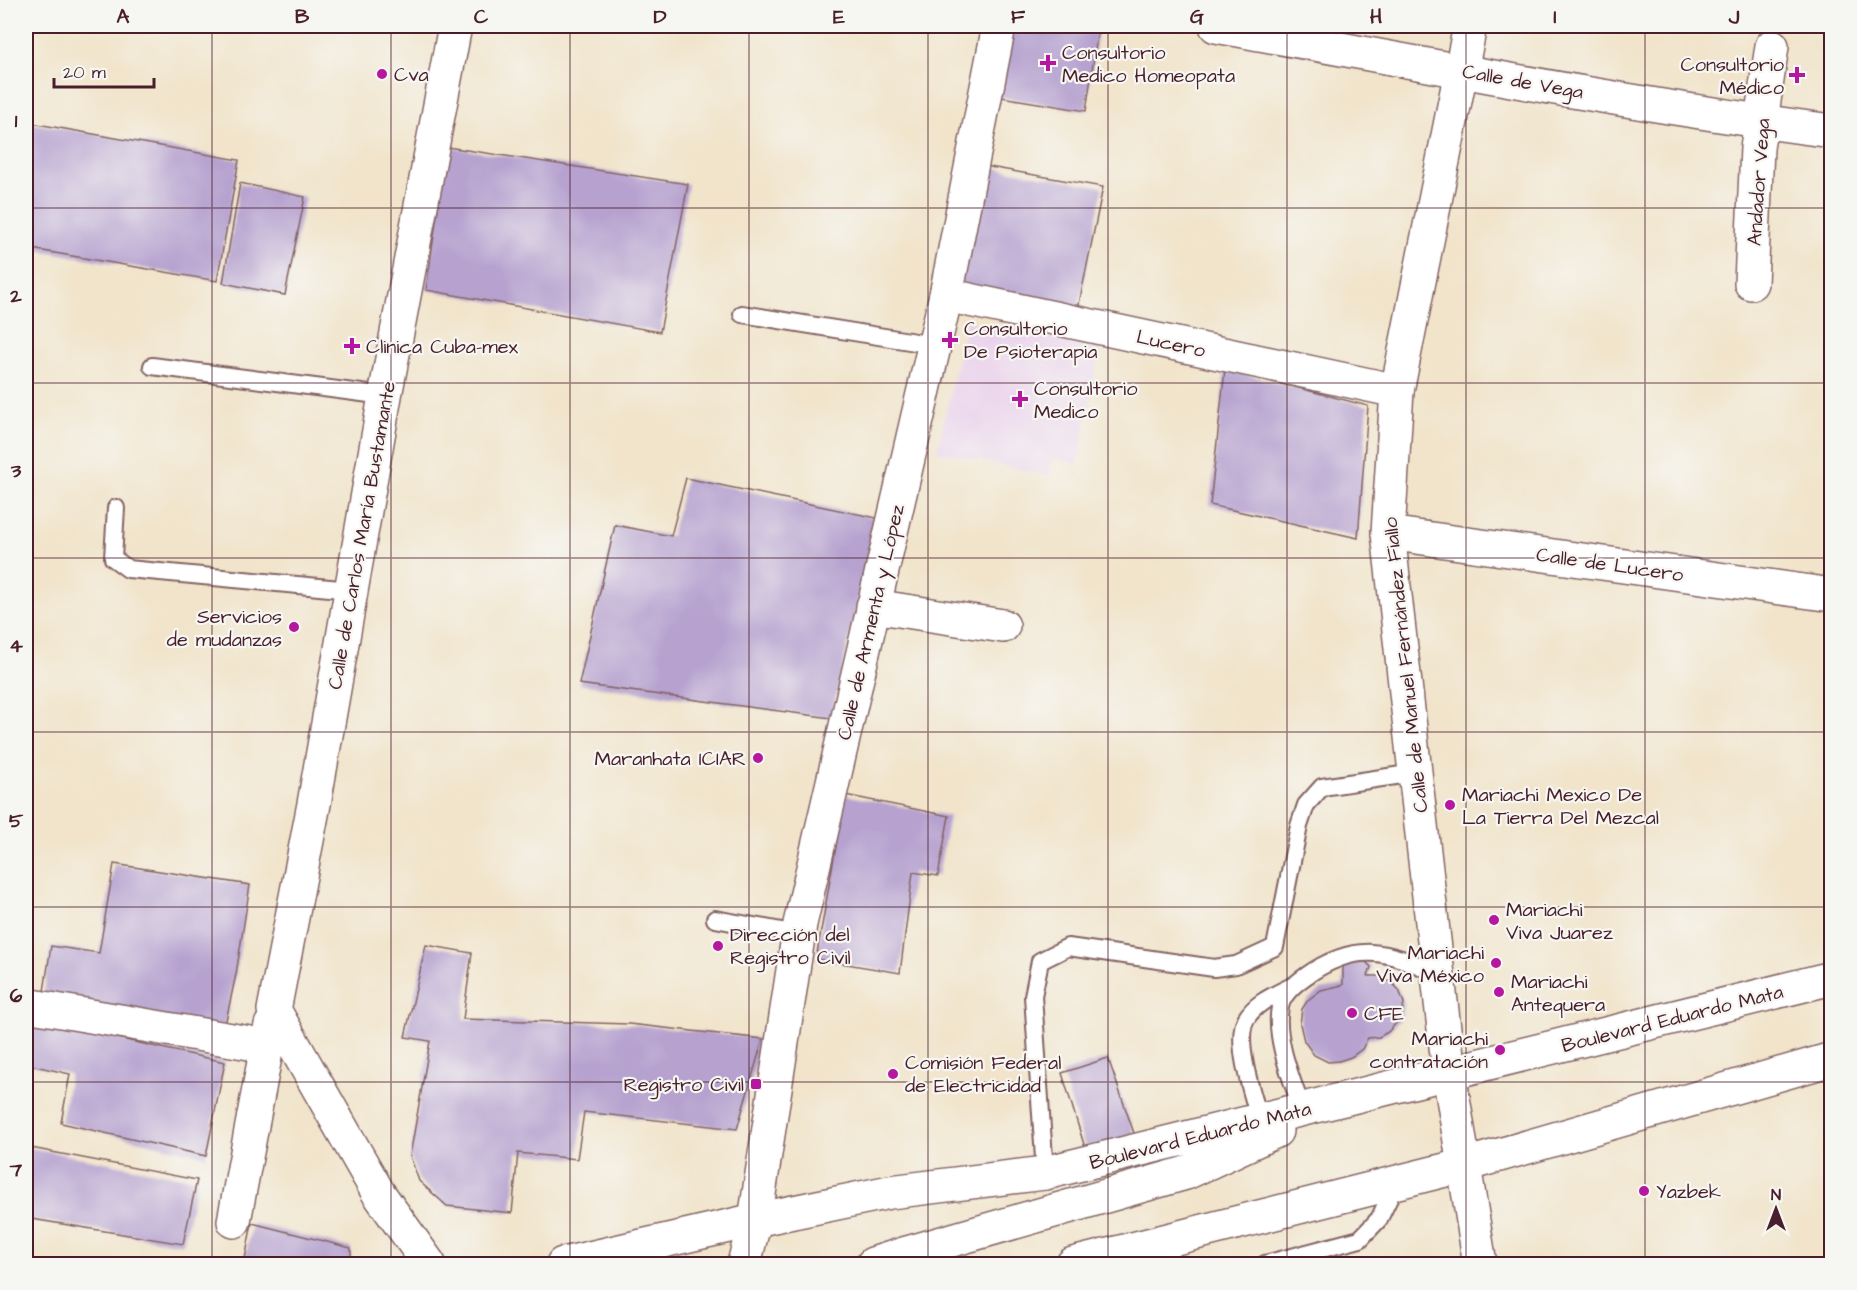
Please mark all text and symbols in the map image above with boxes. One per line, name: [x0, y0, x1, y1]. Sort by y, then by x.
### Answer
text: A: [117, 3, 130, 31]
text: B: [295, 3, 310, 31]
text: C: [474, 3, 489, 31]
text: D: [654, 3, 667, 31]
text: E: [833, 3, 845, 31]
text: F: [1011, 3, 1026, 31]
text: G: [1190, 3, 1204, 31]
text: H: [1370, 3, 1382, 31]
text: I: [1553, 3, 1557, 31]
text: J: [1728, 3, 1740, 31]
place label: Consultorio Medico Homeopata: [1062, 39, 1235, 90]
scale bar: [54, 51, 154, 89]
place label: Consultorio Médico: [1681, 51, 1784, 102]
marker: Consultorio Medico Homeopata: [1039, 54, 1057, 72]
street label: Calle de Vega: [1460, 58, 1586, 107]
text: 20 m: [63, 60, 106, 85]
place label: Cva: [394, 61, 429, 89]
marker: Consultorio Médico: [1788, 66, 1806, 84]
marker: Cva: [375, 67, 389, 81]
text: 1: [15, 107, 18, 135]
street label: Andador Vega: [1741, 117, 1778, 247]
text: 2: [9, 282, 22, 310]
place label: Consultorio De Psioterapia: [964, 315, 1097, 366]
street label: Lucero: [1134, 323, 1208, 365]
marker: Consultorio De Psioterapia: [941, 331, 959, 349]
place label: Clinica Cuba-mex: [366, 333, 519, 361]
marker: Clinica Cuba-mex: [343, 337, 361, 355]
place label: Consultorio Medico: [1034, 375, 1137, 426]
street label: Calle de Carlos María Bustamante: [321, 379, 403, 692]
marker: Consultorio Medico: [1011, 390, 1029, 408]
text: 3: [10, 457, 22, 485]
street label: Calle de Armenta y López: [830, 502, 913, 743]
street label: Calle de Manuel Fernández Fiallo: [1377, 516, 1435, 814]
street label: Calle de Lucero: [1534, 541, 1685, 589]
place label: Servicios de mudanzas: [167, 603, 282, 654]
marker: Servicios de mudanzas: [287, 620, 301, 634]
text: 4: [9, 632, 23, 660]
place label: Maranhata ICIAR: [594, 745, 746, 773]
marker: Maranhata ICIAR: [751, 751, 765, 765]
place label: Mariachi Mexico De La Tierra Del Mezcal: [1462, 781, 1659, 832]
marker: Mariachi Mexico De La Tierra Del Mezcal: [1443, 798, 1457, 812]
text: 5: [9, 807, 24, 835]
place label: Mariachi Viva Juarez: [1506, 896, 1613, 947]
marker: Mariachi Viva Juarez: [1487, 913, 1501, 927]
place label: Dirección del Registro Civil: [730, 921, 851, 973]
marker: Dirección del Registro Civil: [711, 939, 725, 953]
place label: Mariachi Viva México: [1376, 939, 1484, 990]
marker: Mariachi Viva México: [1489, 956, 1503, 970]
place label: Mariachi Antequera: [1511, 968, 1605, 1019]
street label: Boulevard Eduardo Mata: [1559, 978, 1786, 1060]
text: 6: [10, 982, 23, 1010]
marker: Mariachi Antequera: [1492, 985, 1506, 999]
place label: CFE: [1364, 1000, 1404, 1028]
marker: CFE: [1345, 1006, 1359, 1020]
place label: Mariachi contratación: [1370, 1025, 1488, 1076]
marker: Mariachi contratación: [1493, 1043, 1507, 1057]
place label: Comisión Federal de Electricidad: [905, 1049, 1061, 1100]
marker: Comisión Federal de Electricidad: [886, 1067, 900, 1081]
place label: Registro Civil: [623, 1071, 744, 1100]
marker: Registro Civil: [749, 1077, 763, 1091]
street label: Boulevard Eduardo Mata: [1087, 1095, 1314, 1177]
text: 7: [9, 1156, 23, 1184]
place label: Yazbek: [1656, 1178, 1721, 1206]
north arrow: [1746, 1179, 1806, 1239]
marker: Yazbek: [1637, 1184, 1651, 1198]
text: N: [1771, 1184, 1781, 1206]

